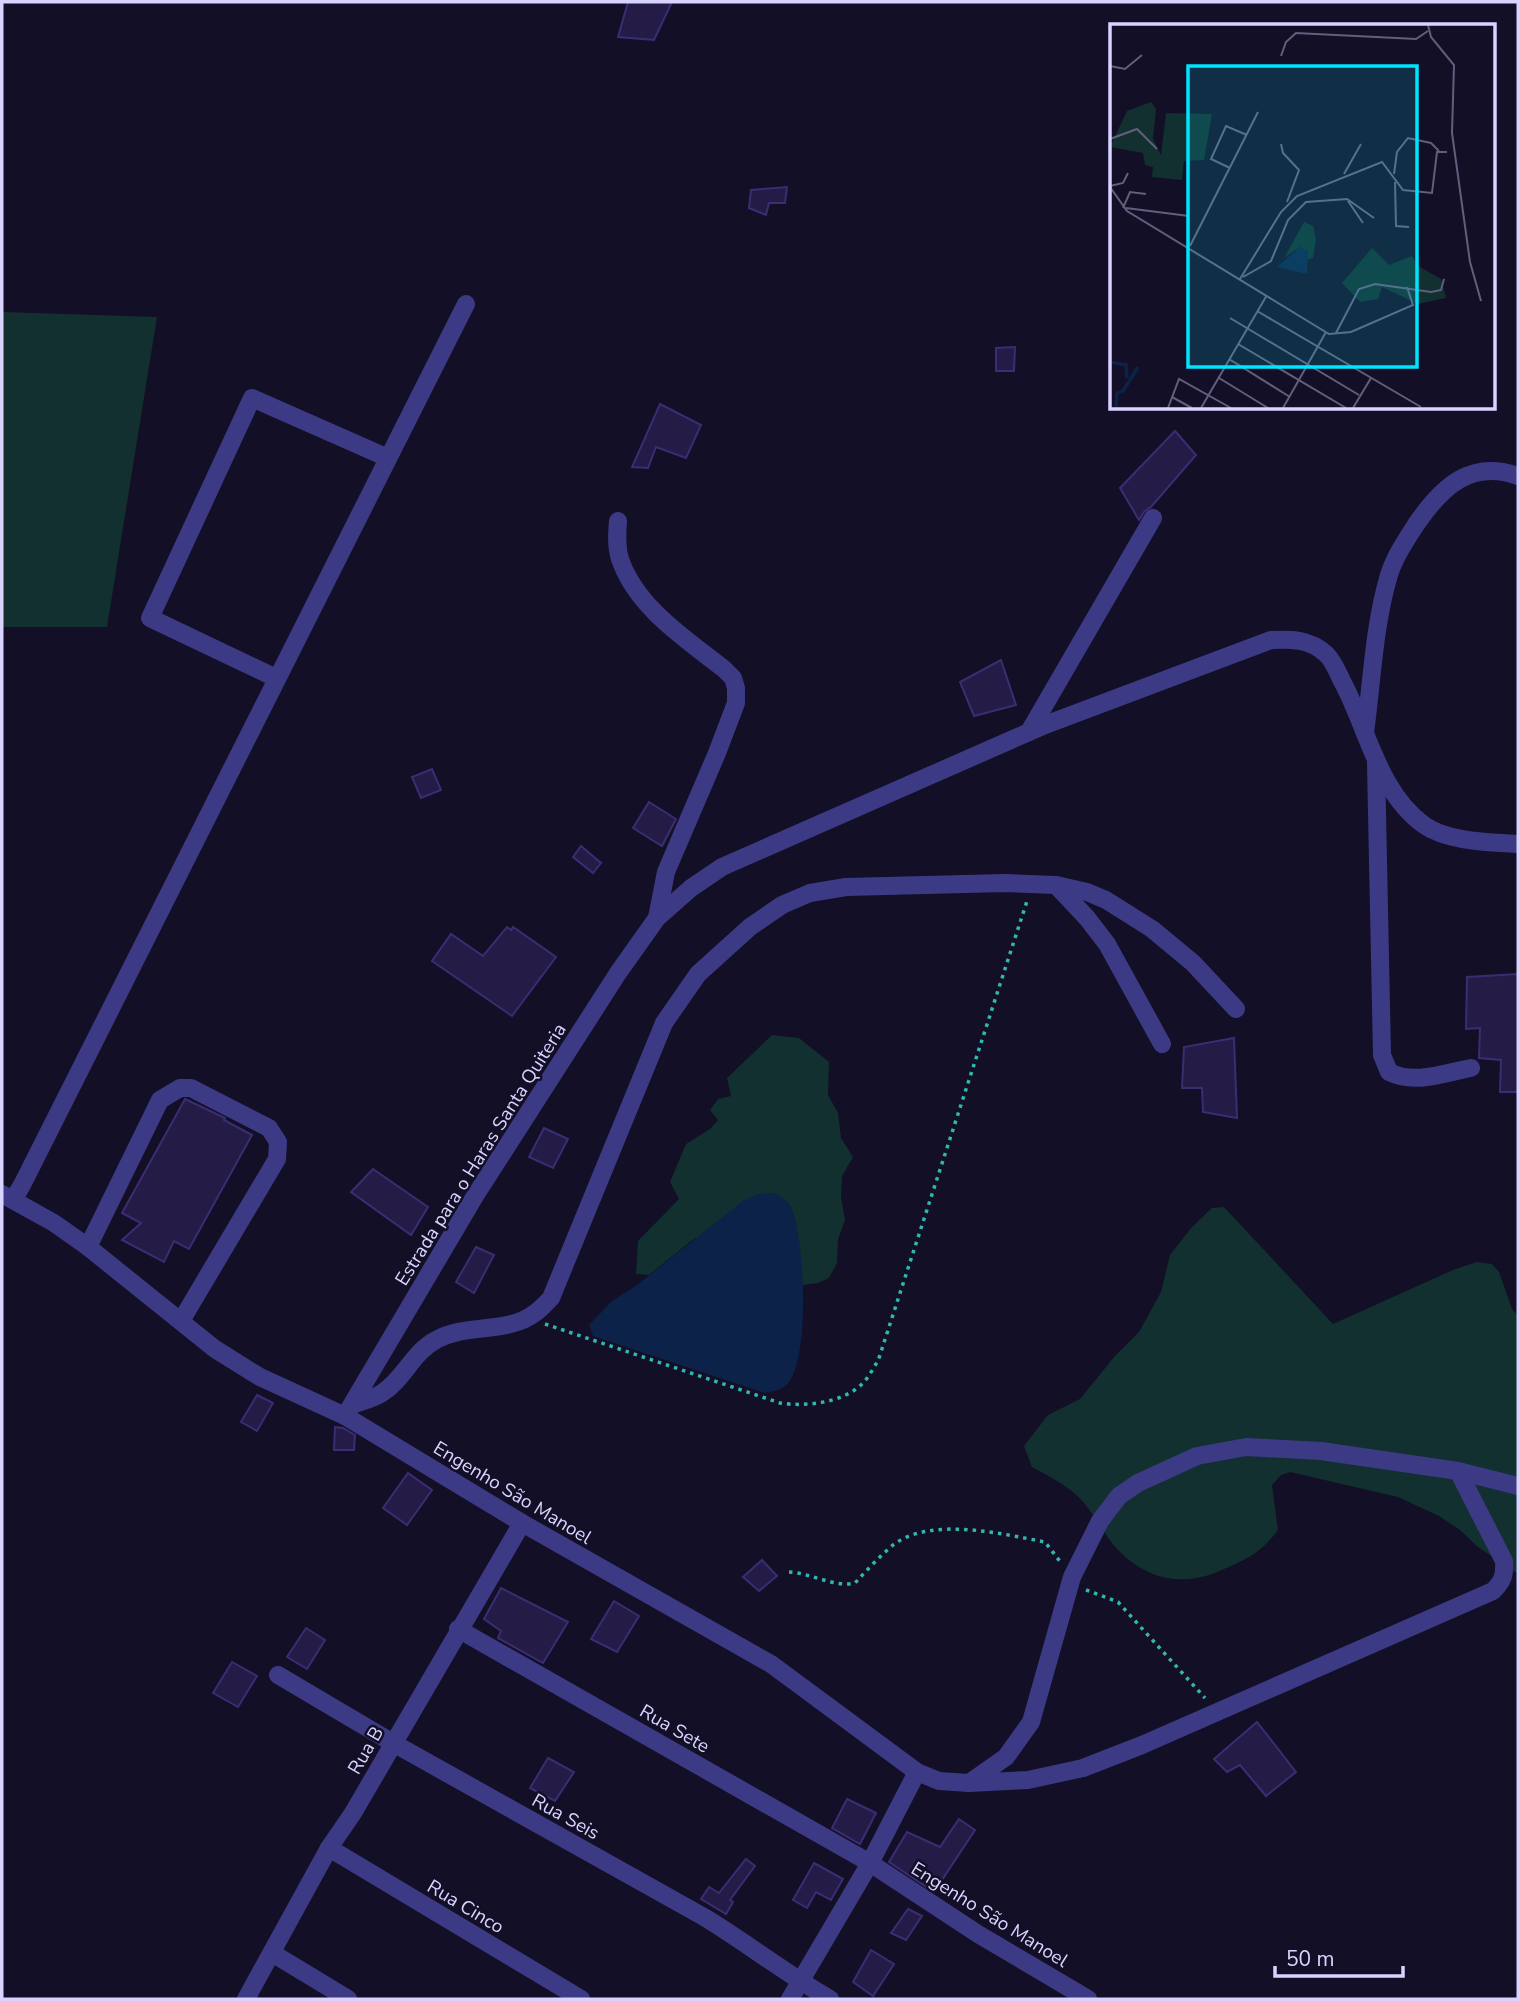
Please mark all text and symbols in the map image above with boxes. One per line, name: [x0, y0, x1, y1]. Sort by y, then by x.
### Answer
inset map: [1110, 24, 1496, 410]
street label: Estrada para o Haras Santa Quiteria: [389, 1018, 573, 1291]
street label: Engenho São Manoel: [428, 1435, 597, 1551]
street label: Rua Sete: [635, 1698, 714, 1759]
street label: Rua B: [342, 1722, 390, 1779]
street label: Rua Seis: [527, 1788, 604, 1846]
street label: Engenho São Manoel: [906, 1856, 1073, 1974]
street label: Rua Cinco: [422, 1874, 509, 1940]
scale bar: [1275, 1934, 1403, 1978]
text: 50 m: [1286, 1945, 1335, 1973]

